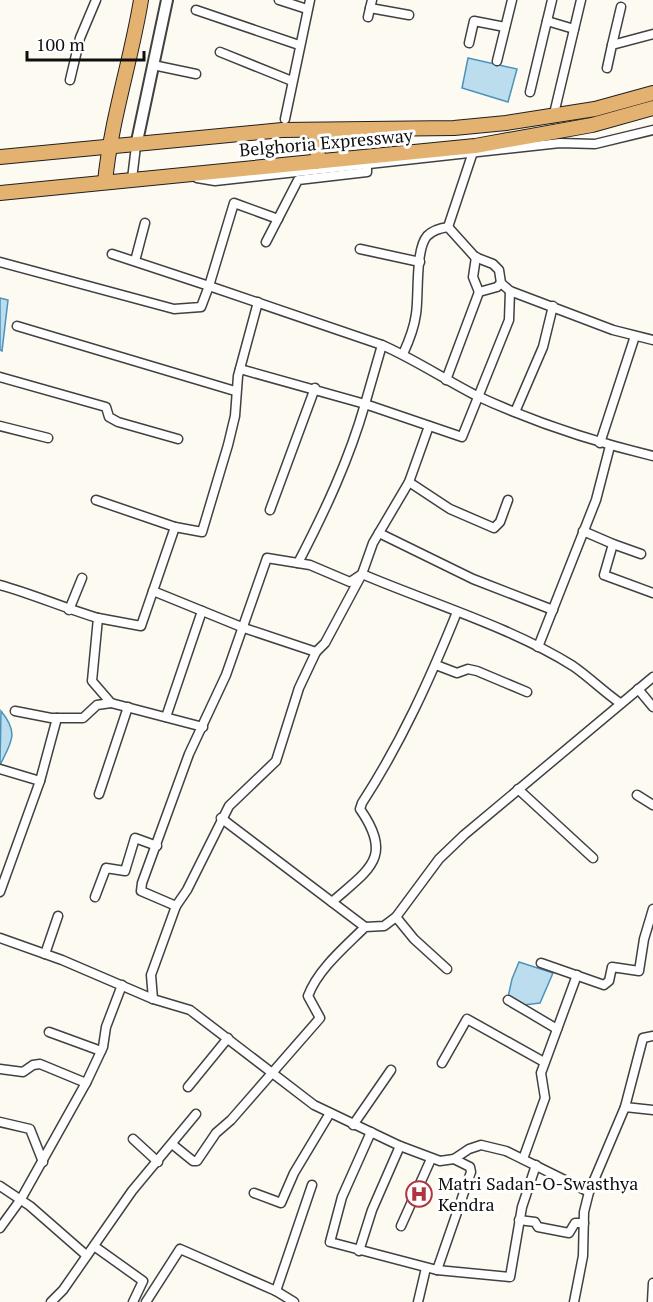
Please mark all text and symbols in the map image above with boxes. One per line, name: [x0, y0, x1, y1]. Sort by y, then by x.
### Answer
scale bar: [27, 24, 144, 62]
text: 100 m: [36, 32, 85, 56]
street label: Belghoria Expressway: [238, 122, 415, 162]
place label: Matri Sadan-O-Swasthya Kendra: [438, 1171, 638, 1216]
hospital icon: Matri Sadan-O-Swasthya Kendra: [404, 1179, 434, 1209]

